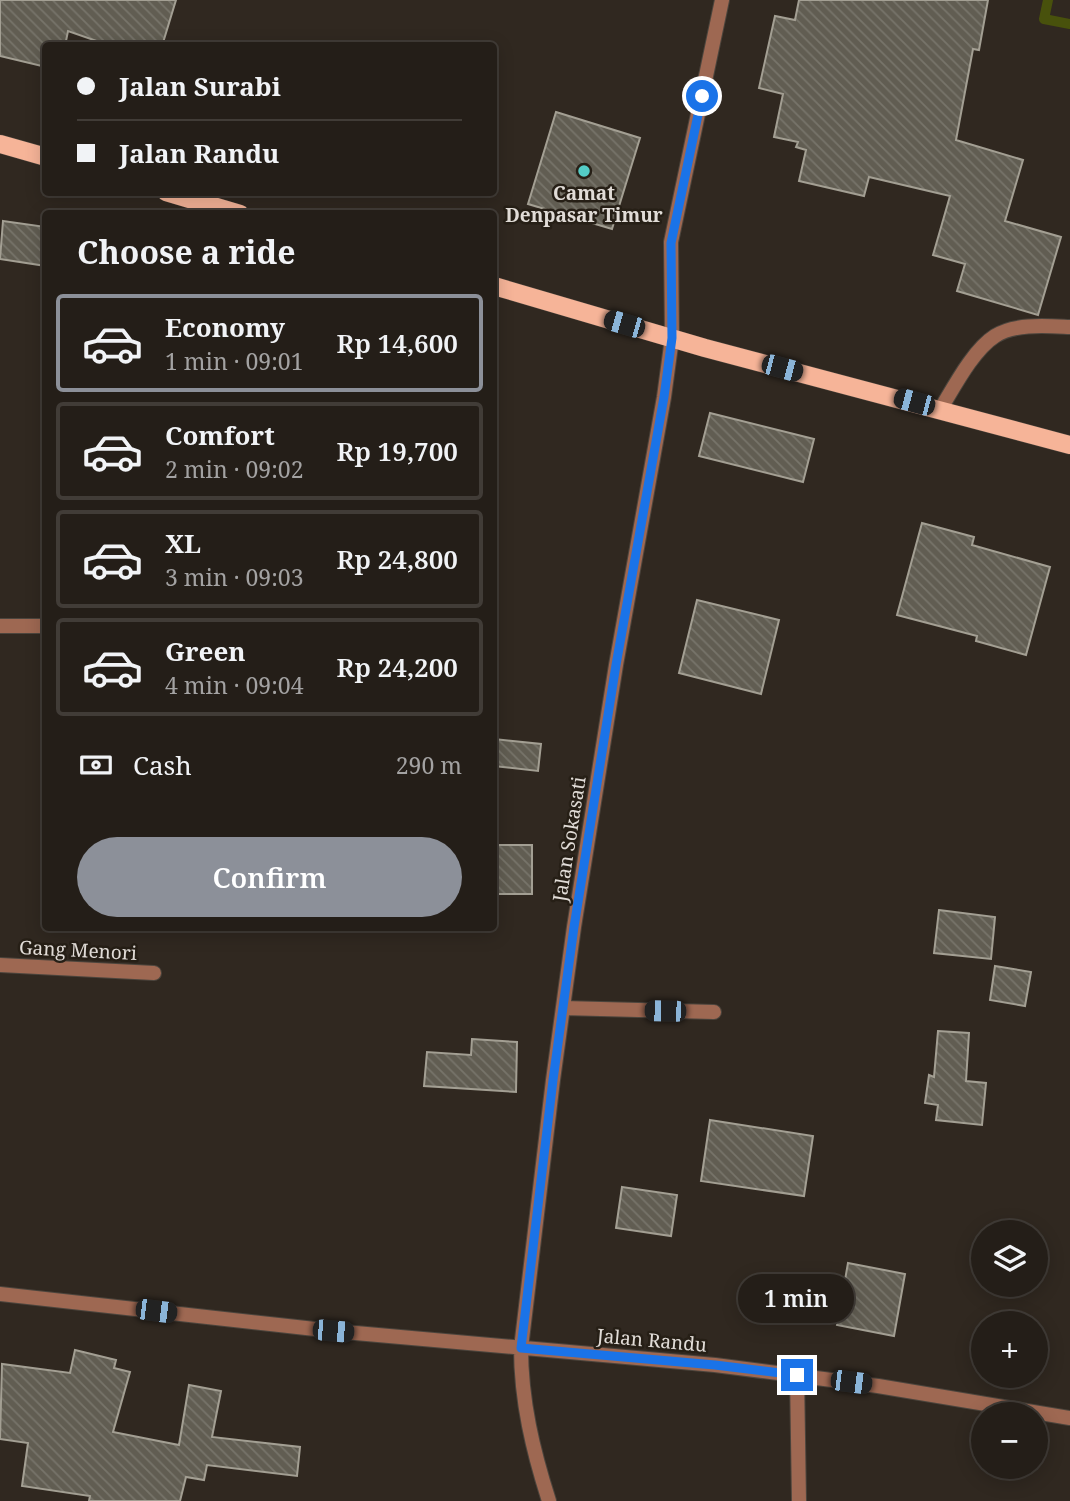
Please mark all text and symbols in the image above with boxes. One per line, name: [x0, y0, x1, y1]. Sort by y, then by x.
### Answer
text: Jalan Surabi: [119, 68, 281, 104]
route start: [686, 80, 718, 112]
text: Jalan Randu: [119, 135, 279, 171]
marker: Camat Denpasar Timur: [576, 163, 592, 179]
place label: Camat Denpasar Timur: [505, 180, 663, 228]
text: Choose a ride: [77, 230, 296, 273]
car: [601, 308, 648, 340]
text: Economy: [165, 309, 285, 345]
icon: car: [81, 312, 144, 375]
text: Rp 14,600: [336, 325, 458, 361]
text: 1 min · 09:01: [165, 345, 303, 377]
car: [759, 352, 806, 384]
car: [891, 386, 938, 418]
text: Comfort: [165, 417, 275, 453]
icon: car: [81, 420, 144, 483]
text: Rp 19,700: [336, 433, 458, 469]
text: 2 min · 09:02: [165, 453, 303, 485]
text: XL: [165, 525, 201, 561]
icon: car: [81, 528, 144, 591]
text: Rp 24,800: [336, 541, 458, 577]
text: 3 min · 09:03: [165, 561, 303, 593]
text: Green: [165, 633, 246, 669]
icon: car: [81, 636, 144, 699]
text: Rp 24,200: [336, 649, 458, 685]
text: 4 min · 09:04: [165, 669, 303, 701]
icon: cash: [77, 746, 115, 784]
text: Cash: [133, 747, 192, 783]
text: 290 m: [396, 749, 462, 781]
street label: Jalan Sokasati: [546, 775, 592, 904]
button: Confirm: [77, 837, 462, 917]
street label: Gang Menori: [18, 934, 138, 966]
car: [644, 1000, 687, 1022]
map controls: [971, 1220, 1048, 1479]
button: layers: [971, 1220, 1048, 1297]
callout: 1 min: [739, 1274, 855, 1322]
text: 1 min: [764, 1282, 828, 1314]
car: [134, 1298, 179, 1324]
button: +: [971, 1311, 1048, 1388]
car: [312, 1319, 355, 1343]
street label: Jalan Randu: [595, 1322, 708, 1358]
route end: [781, 1359, 813, 1391]
car: [829, 1369, 874, 1395]
button: −: [971, 1402, 1048, 1479]

